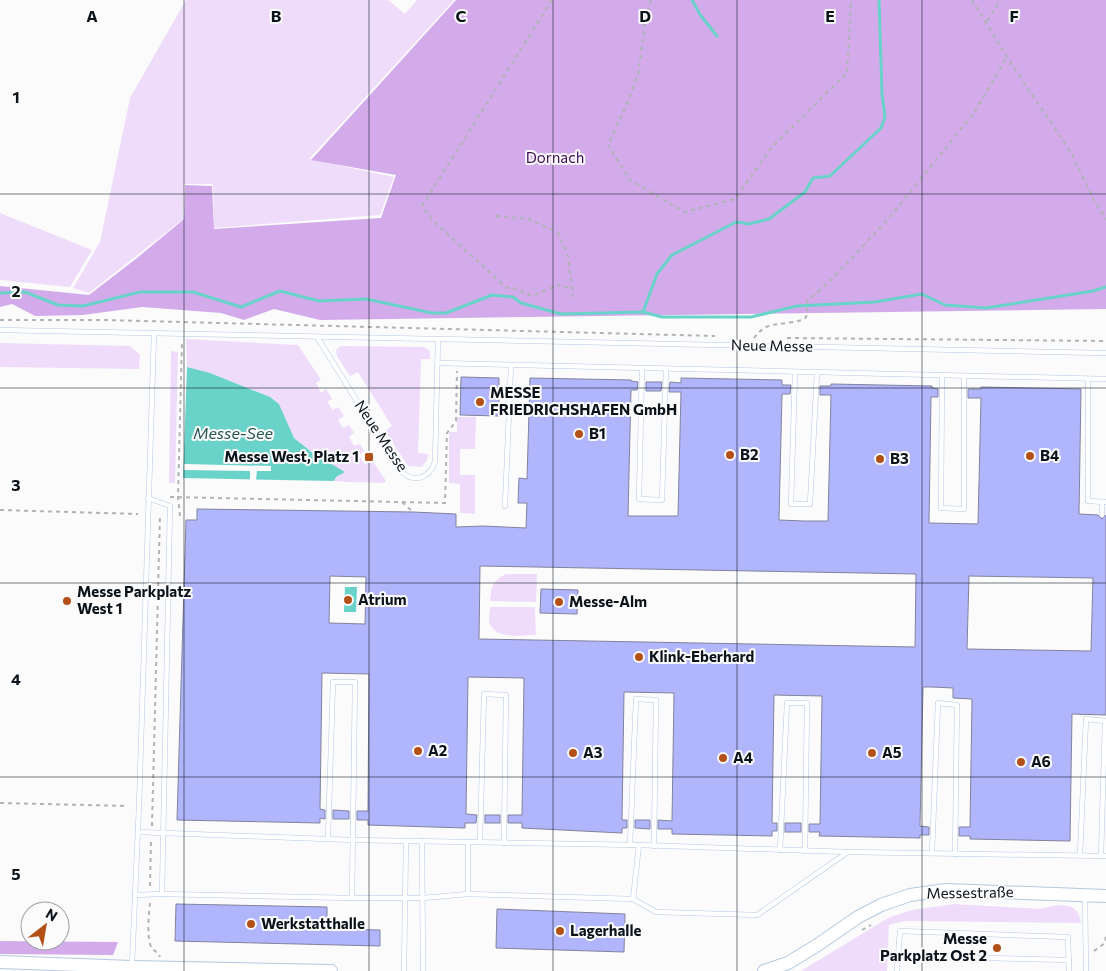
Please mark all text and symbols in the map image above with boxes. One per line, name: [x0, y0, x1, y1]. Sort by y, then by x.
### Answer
text: A: [86, 6, 98, 25]
text: B: [271, 6, 282, 25]
text: C: [456, 6, 467, 25]
text: D: [639, 6, 651, 25]
text: E: [825, 6, 835, 25]
text: F: [1009, 6, 1019, 25]
text: 1: [12, 87, 20, 106]
park label: Dornach: [526, 148, 584, 166]
text: 2: [11, 281, 21, 300]
street label: Neue Messe: [731, 335, 813, 355]
place label: MESSE FRIEDRICHSHAFEN GmbH: [490, 383, 677, 418]
street label: Neue Messe: [351, 396, 412, 475]
marker: MESSE FRIEDRICHSHAFEN GmbH: [474, 396, 486, 408]
water label: Messe-See: [193, 423, 273, 442]
place label: B1: [589, 424, 606, 442]
marker: B1: [573, 428, 585, 440]
place label: B2: [740, 445, 758, 463]
place label: B4: [1040, 446, 1059, 464]
place label: Messe West, Platz 1: [224, 447, 359, 465]
marker: B2: [724, 449, 736, 461]
place label: B3: [890, 449, 909, 467]
marker: B4: [1024, 450, 1036, 462]
marker: Messe West, Platz 1: [363, 451, 375, 463]
marker: B3: [874, 453, 886, 465]
text: 3: [11, 475, 21, 494]
place label: Messe Parkplatz West 1: [77, 582, 192, 617]
place label: Atrium: [358, 590, 407, 608]
place label: Messe-Alm: [569, 592, 647, 610]
marker: Atrium: [342, 594, 354, 606]
marker: Messe Parkplatz West 1: [61, 595, 73, 607]
marker: Messe-Alm: [553, 596, 565, 608]
place label: Klink-Eberhard: [649, 647, 754, 665]
marker: Klink-Eberhard: [633, 651, 645, 663]
text: 4: [11, 669, 21, 688]
place label: A2: [428, 741, 447, 759]
place label: A3: [583, 743, 603, 761]
place label: A5: [882, 743, 902, 761]
marker: A2: [412, 745, 424, 757]
marker: A3: [567, 747, 579, 759]
marker: A5: [866, 747, 878, 759]
place label: A4: [733, 748, 753, 766]
marker: A4: [717, 752, 729, 764]
place label: A6: [1031, 752, 1051, 770]
marker: A6: [1015, 756, 1027, 768]
text: 5: [11, 864, 21, 883]
street label: Messestraße: [926, 882, 1014, 902]
north arrow: [20, 901, 70, 951]
text: N: [43, 904, 61, 924]
place label: Werkstatthalle: [261, 914, 365, 932]
marker: Werkstatthalle: [245, 918, 257, 930]
place label: Lagerhalle: [570, 921, 642, 939]
marker: Lagerhalle: [554, 925, 566, 937]
place label: Messe Parkplatz Ost 2: [880, 929, 987, 964]
marker: Messe Parkplatz Ost 2: [991, 942, 1003, 954]

